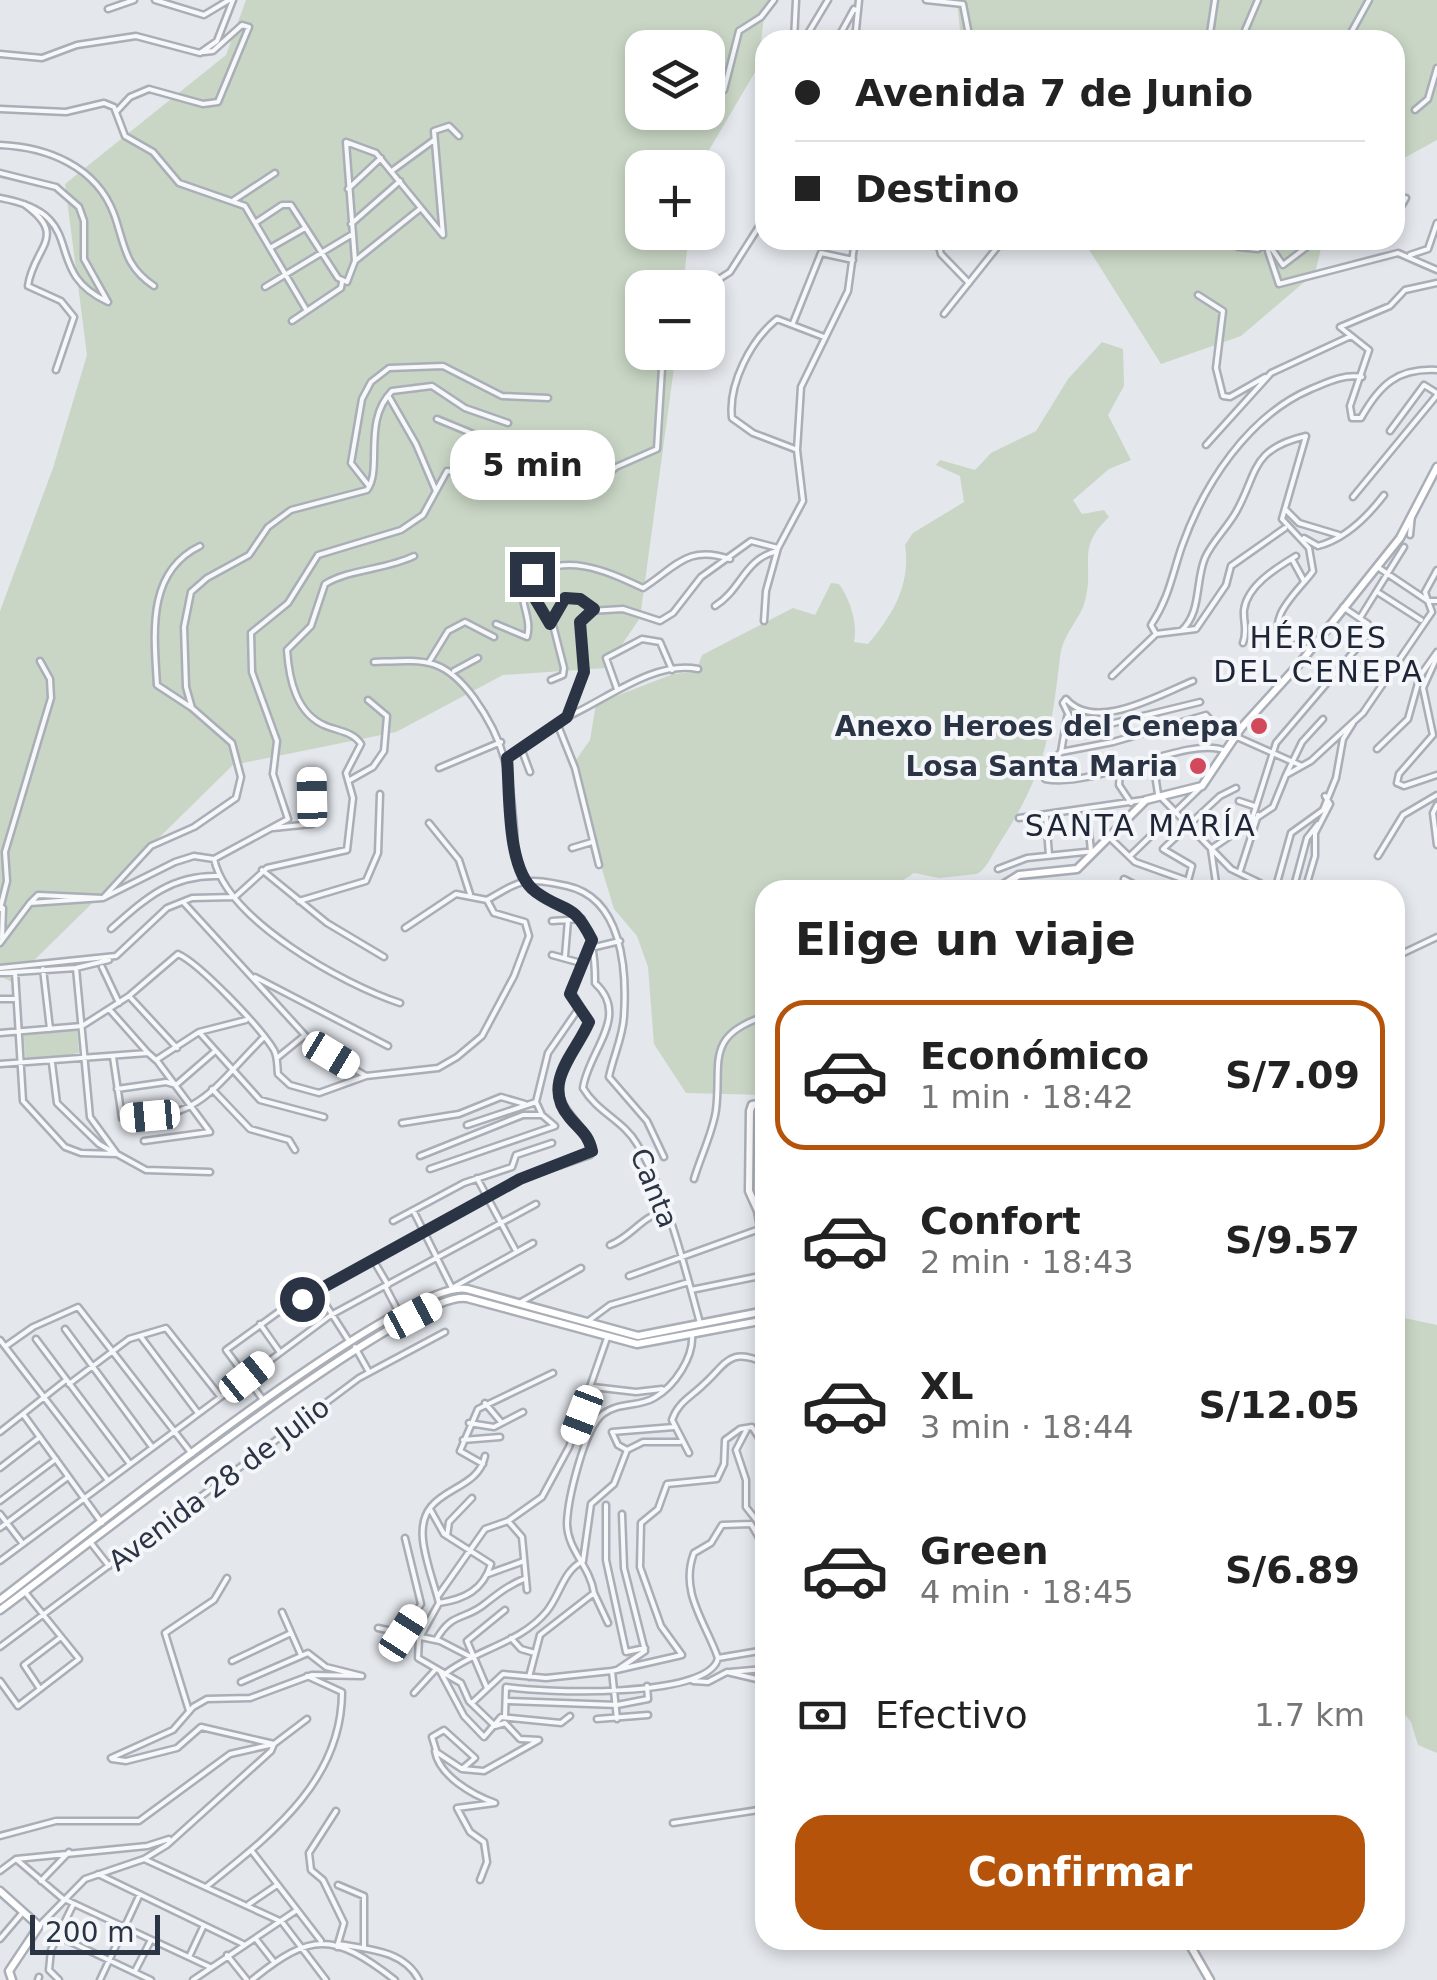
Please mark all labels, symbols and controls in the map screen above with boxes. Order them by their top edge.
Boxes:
map controls [625,30,725,370]
button: layers [625,30,725,130]
text: Avenida 7 de Junio [855,71,1253,115]
button: + [625,150,725,250]
text: Destino [855,167,1019,211]
button: − [625,270,725,370]
callout: 5 min [450,429,614,499]
text: 5 min [482,446,583,484]
route end [510,552,555,597]
district label: HÉROES DEL CENEPA [1213,620,1425,689]
place label: Anexo Heroes del Cenepa [835,710,1239,743]
marker: Anexo Heroes del Cenepa [1248,715,1270,737]
place label: Losa Santa Maria [906,750,1178,783]
marker: Losa Santa Maria [1187,755,1209,777]
car [296,767,328,827]
district label: SANTA MARÍA [1025,808,1257,843]
text: Elige un viaje [795,913,1136,966]
car [298,1027,364,1083]
icon: car [800,1030,890,1120]
text: Económico [920,1034,1149,1078]
text: S/7.09 [1225,1053,1360,1097]
text: 1 min · 18:42 [920,1078,1134,1116]
car [119,1098,181,1134]
street label: Canta [623,1144,685,1232]
icon: car [800,1195,890,1285]
text: Confort [920,1199,1081,1243]
text: S/9.57 [1225,1218,1360,1262]
text: 2 min · 18:43 [920,1243,1134,1281]
route start [280,1277,325,1322]
car [379,1289,447,1343]
car [214,1346,280,1408]
icon: car [800,1360,890,1450]
text: XL [920,1364,974,1408]
car [557,1382,607,1448]
text: S/12.05 [1199,1383,1360,1427]
street label: Avenida 28 de Julio [102,1390,336,1578]
text: 3 min · 18:44 [920,1408,1134,1446]
icon: car [800,1525,890,1615]
text: Green [920,1529,1049,1573]
text: S/6.89 [1225,1548,1360,1592]
text: 4 min · 18:45 [920,1573,1134,1611]
car [374,1600,432,1666]
icon: cash [795,1688,850,1743]
text: Efectivo [875,1693,1028,1737]
text: 1.7 km [1254,1696,1365,1734]
button: Confirmar [795,1815,1365,1930]
scale bar [30,1910,160,1954]
text: 200 m [45,1916,135,1949]

